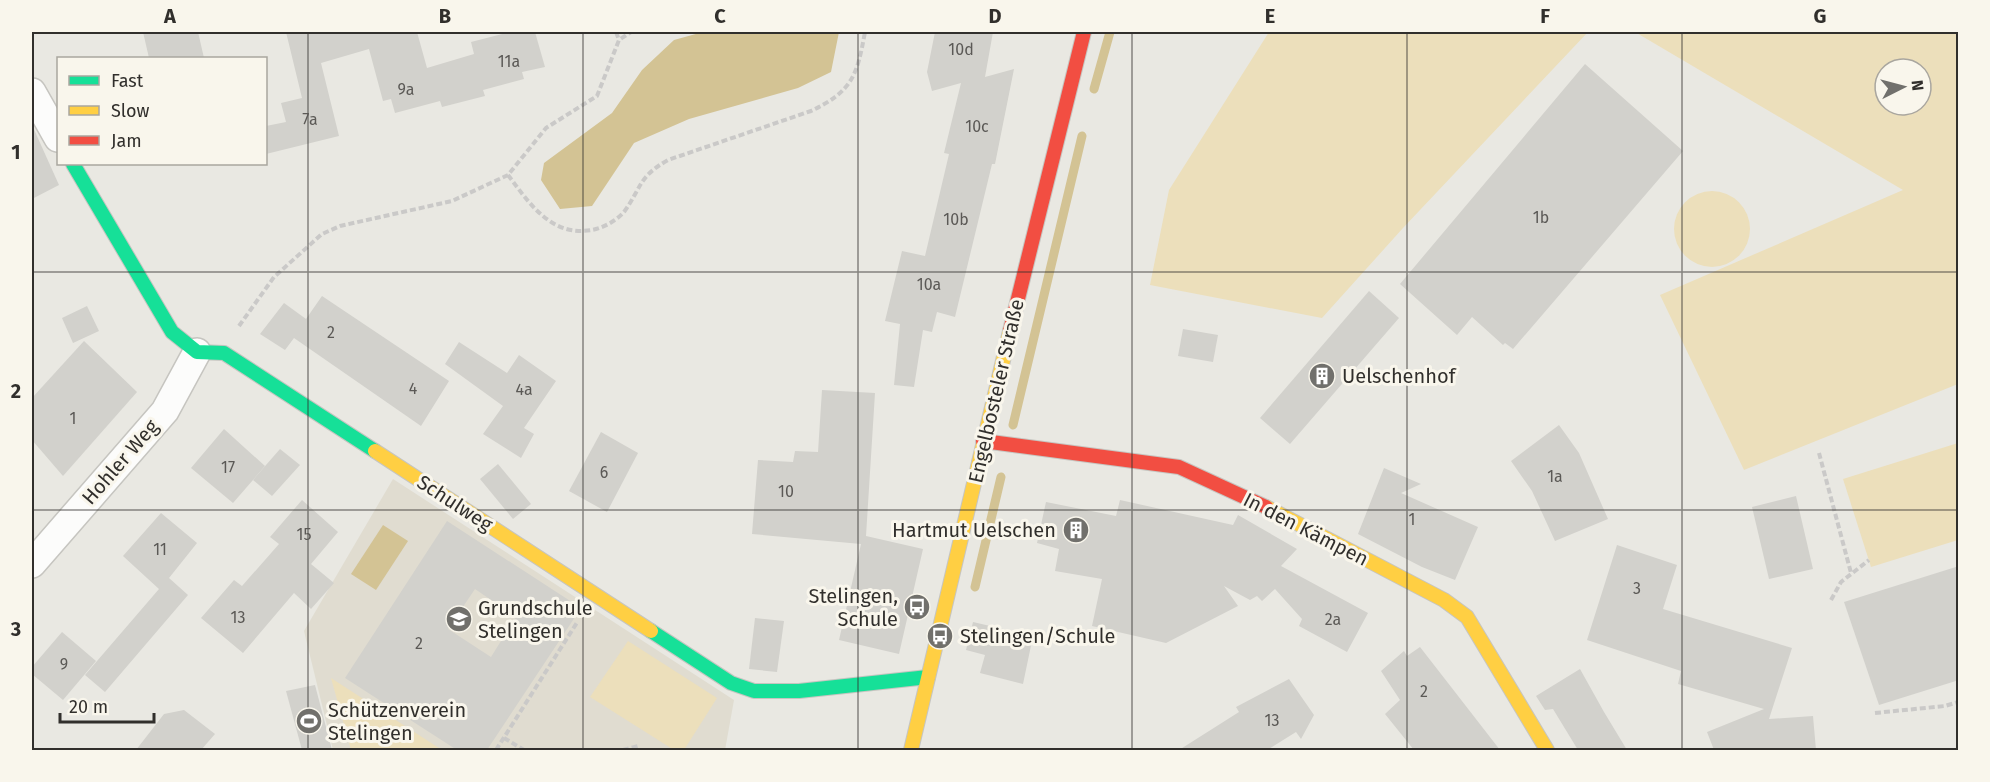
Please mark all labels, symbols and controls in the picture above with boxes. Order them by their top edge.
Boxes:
text: A [163,4,177,28]
text: B [439,4,451,28]
text: C [714,4,726,28]
text: D [988,4,1002,28]
text: E [1265,4,1275,28]
text: F [1540,4,1550,28]
text: G [1814,4,1826,28]
house number: 10d [948,40,974,59]
house number: 11a [498,52,520,71]
legend [57,57,267,165]
north arrow [1873,57,1933,117]
text: Fast [111,70,144,92]
text: N [1907,79,1927,92]
house number: 9a [398,80,414,99]
text: Slow [111,100,150,122]
house number: 7a [302,110,318,129]
house number: 10c [965,117,989,136]
text: Jam [111,130,142,152]
text: 1 [11,140,21,164]
house number: 1b [1533,208,1549,227]
house number: 10b [943,210,969,229]
house number: 10a [917,275,941,294]
street label: Engelbosteler Straße [963,297,1029,485]
house number: 2 [327,323,335,342]
building icon: Uelschenhof [1307,361,1337,391]
place label: Uelschenhof [1342,364,1457,388]
text: 2 [11,379,21,403]
house number: 4 [409,379,418,398]
house number: 4a [515,380,533,399]
house number: 1 [70,409,76,428]
street label: Hohler Weg [77,414,164,509]
house number: 17 [221,458,235,477]
house number: 6 [600,463,608,482]
house number: 1a [1547,467,1563,486]
street label: Schulweg [413,470,498,537]
house number: 10 [778,482,794,501]
street label: In den Kämpen [1240,487,1372,571]
house number: 1 [1409,510,1415,529]
building icon: Hartmut Uelschen [1061,515,1091,545]
place label: Hartmut Uelschen [892,518,1056,542]
house number: 15 [297,525,311,544]
house number: 11 [153,540,167,559]
house number: 3 [1633,579,1641,598]
place label: Stelingen, Schule [809,584,898,631]
bus stop icon: Stelingen, Schule [902,592,932,622]
place label: Grundschule Stelingen [478,596,593,643]
school or university icon: Grundschule Stelingen [444,604,474,634]
house number: 13 [231,608,245,627]
house number: 2a [1325,610,1341,629]
text: 3 [10,617,21,641]
bus stop icon: Stelingen/Schule [925,621,955,651]
place label: Stelingen/Schule [960,624,1116,648]
house number: 2 [415,634,423,653]
house number: 9 [60,655,68,674]
house number: 2 [1420,682,1428,701]
scale bar [60,686,154,724]
text: 20 m [69,696,108,718]
place label: Schützenverein Stelingen [328,698,466,745]
sports icon: Schützenverein Stelingen [294,706,324,736]
house number: 13 [1265,711,1279,730]

